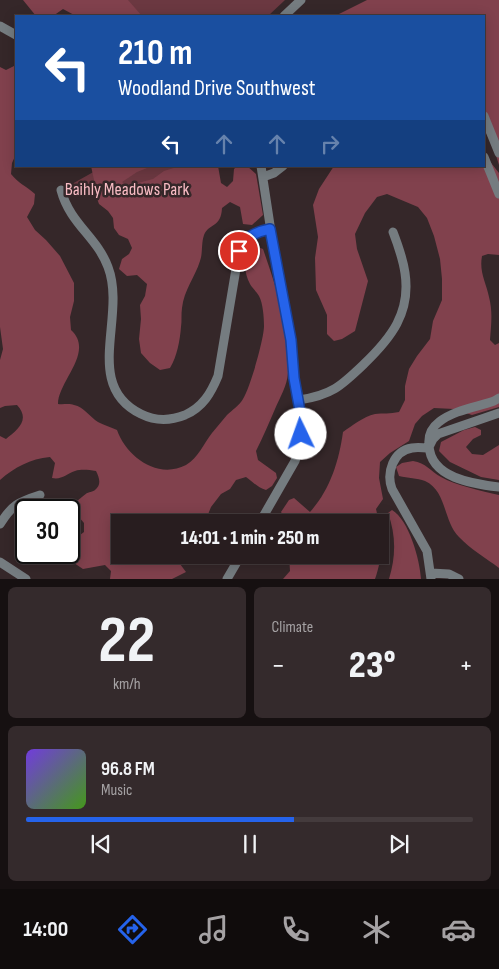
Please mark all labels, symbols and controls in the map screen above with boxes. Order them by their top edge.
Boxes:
text: 210 m [118,32,192,75]
icon: left [35,35,100,100]
text: Woodland Drive Southwest [118,75,316,102]
icon: left [157,130,185,158]
icon: ahead [210,130,238,158]
icon: ahead [263,130,291,158]
icon: right [316,130,344,158]
park label: Baihly Meadows Park [65,179,189,200]
pin [218,230,260,272]
icon: arrive [225,237,253,265]
position arrow [274,407,326,459]
speed limit sign: 30 [15,499,80,564]
text: 14:01 · 1 min · 250 m [181,527,319,550]
text: 22 [98,603,155,681]
text: Climate [272,618,313,637]
text: 23° [349,643,396,688]
text: − [272,649,285,682]
text: + [459,649,473,682]
text: km/h [113,675,141,694]
text: 96.8 FM [101,758,155,781]
text: Music [101,781,132,800]
icon: previous [87,830,115,858]
icon: pause [236,830,264,858]
icon: next [385,830,413,858]
icon: directions [115,912,150,947]
icon: music [196,912,231,947]
icon: phone [278,912,313,947]
icon: climate [359,912,394,947]
icon: car [441,912,476,947]
text: 14:00 [23,916,68,943]

